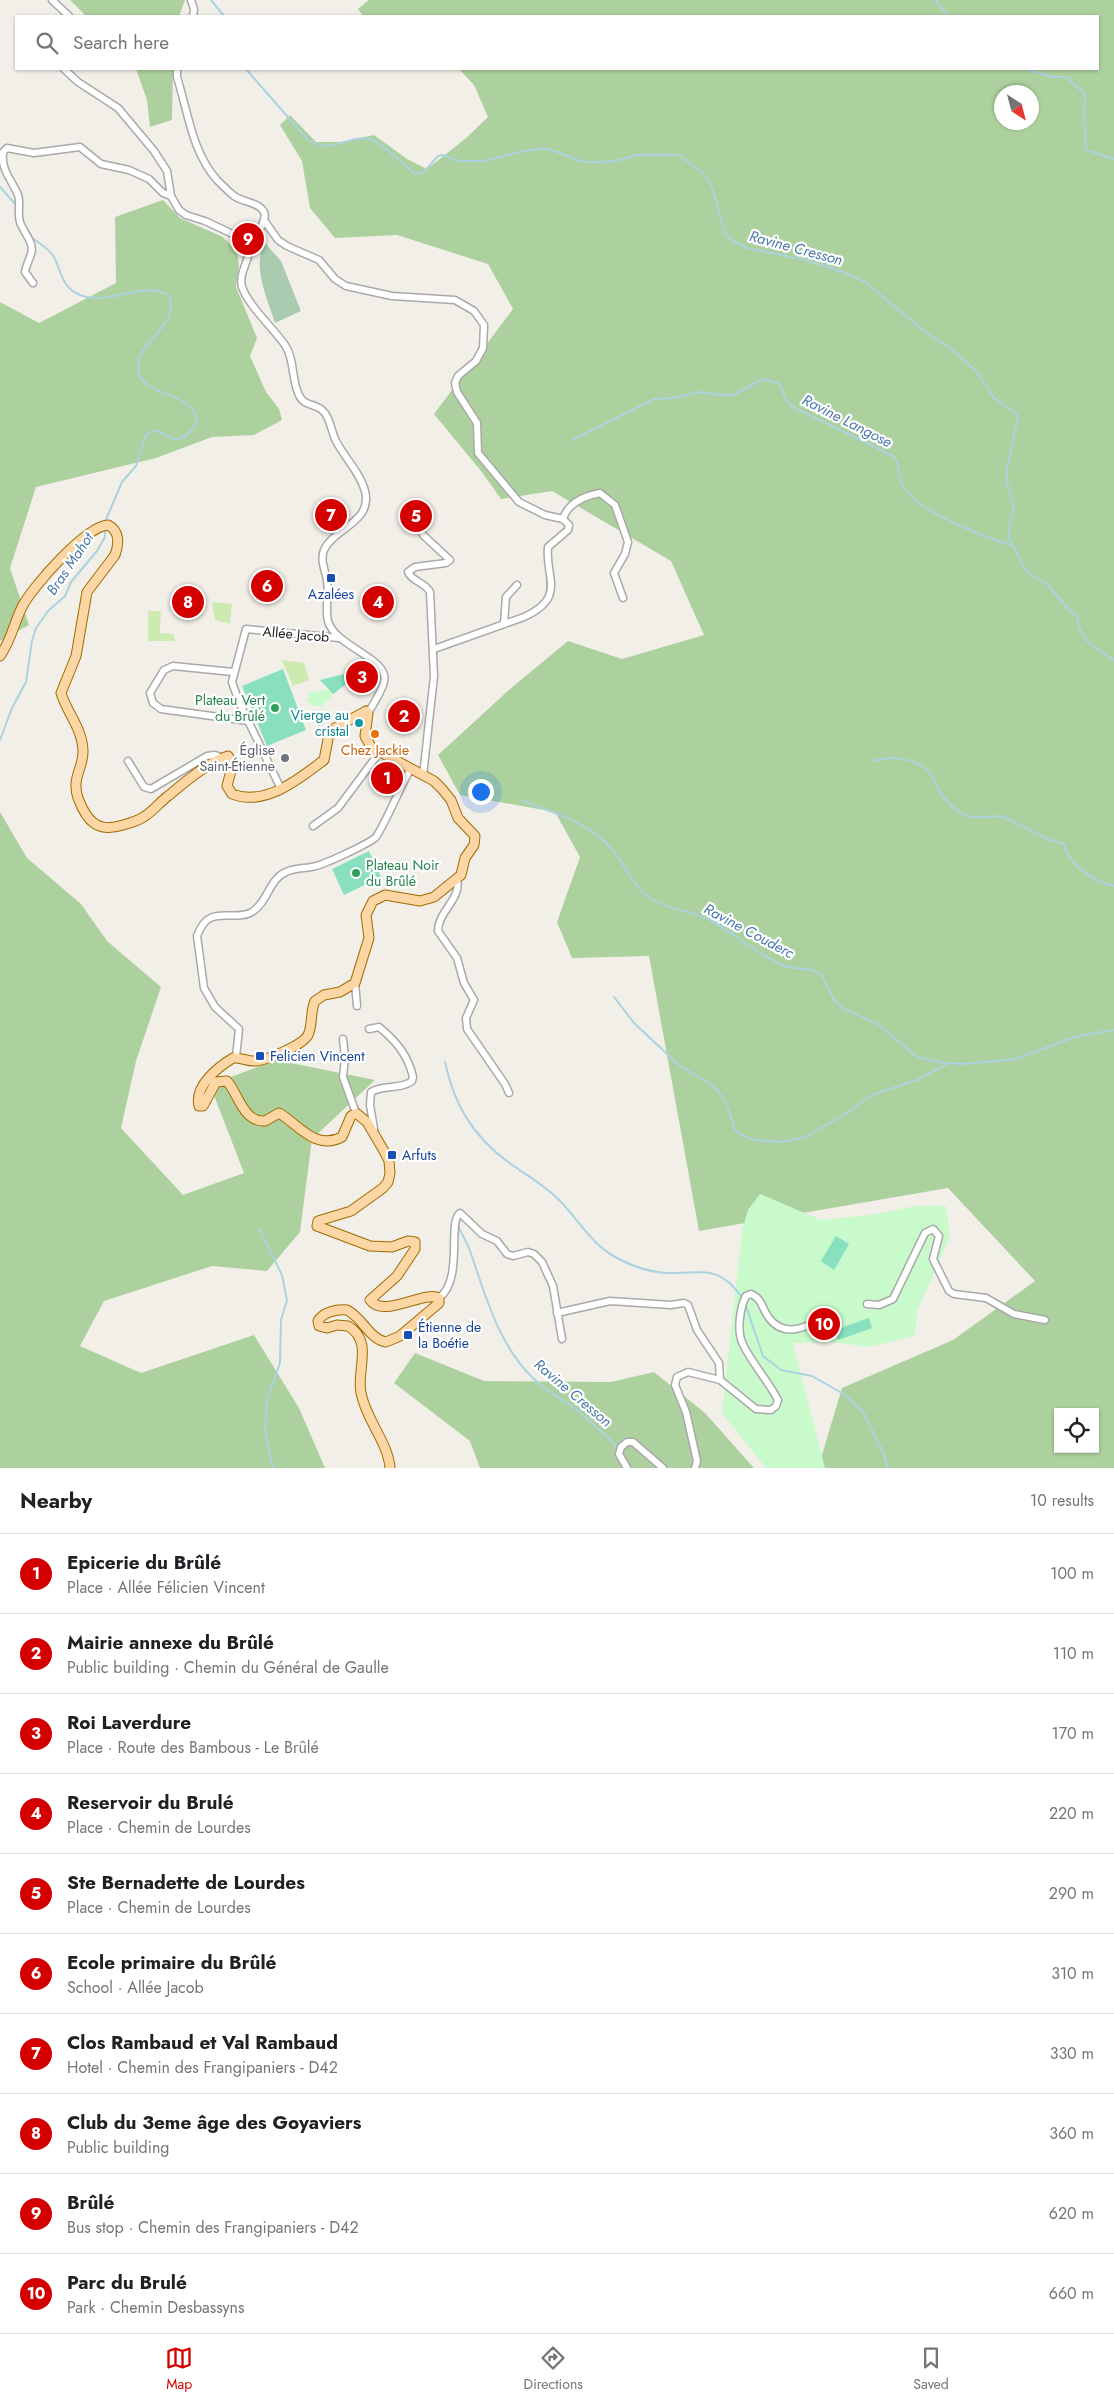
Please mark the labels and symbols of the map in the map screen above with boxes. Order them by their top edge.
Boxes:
north arrow [994,85,1039,130]
pin: 9 [232,220,264,258]
water label: Ravine Cresson [747,225,845,271]
water label: Ravine Langose [798,389,896,453]
pin: 7 [315,496,347,534]
pin: 5 [400,497,432,535]
water label: Bras Mahot [41,527,100,600]
pin: 6 [251,567,283,605]
marker: Azalées [325,572,337,584]
pin: 8 [172,583,204,621]
pin: 4 [362,583,394,621]
place label: Azalées [308,584,355,604]
street label: Allée Jacob [262,621,330,647]
pin: 3 [346,658,378,696]
place label: Plateau Vert du Brûlé [195,690,266,726]
pin: 2 [388,697,420,735]
marker: Plateau Vert du Brûlé [269,702,281,714]
place label: Vierge au cristal [291,705,349,741]
marker: Vierge au cristal [353,717,365,729]
marker: Chez Jackie [369,728,381,740]
place label: Église Saint-Étienne [199,740,275,776]
place label: Chez Jackie [341,740,409,760]
marker: Église Saint-Étienne [279,752,291,764]
pin: 1 [371,759,403,797]
your location [468,779,494,805]
place label: Plateau Noir du Brûlé [366,855,440,891]
marker: Plateau Noir du Brûlé [350,867,362,879]
water label: Ravine Couderc [700,898,798,964]
place label: Felicien Vincent [270,1046,365,1066]
marker: Felicien Vincent [254,1050,266,1062]
place label: Arfuts [402,1145,437,1165]
marker: Arfuts [386,1149,398,1161]
pin: 10 [808,1305,840,1343]
place label: Étienne de la Boétie [418,1317,481,1353]
marker: Étienne de la Boétie [402,1329,414,1341]
water label: Ravine Cresson [529,1354,617,1432]

